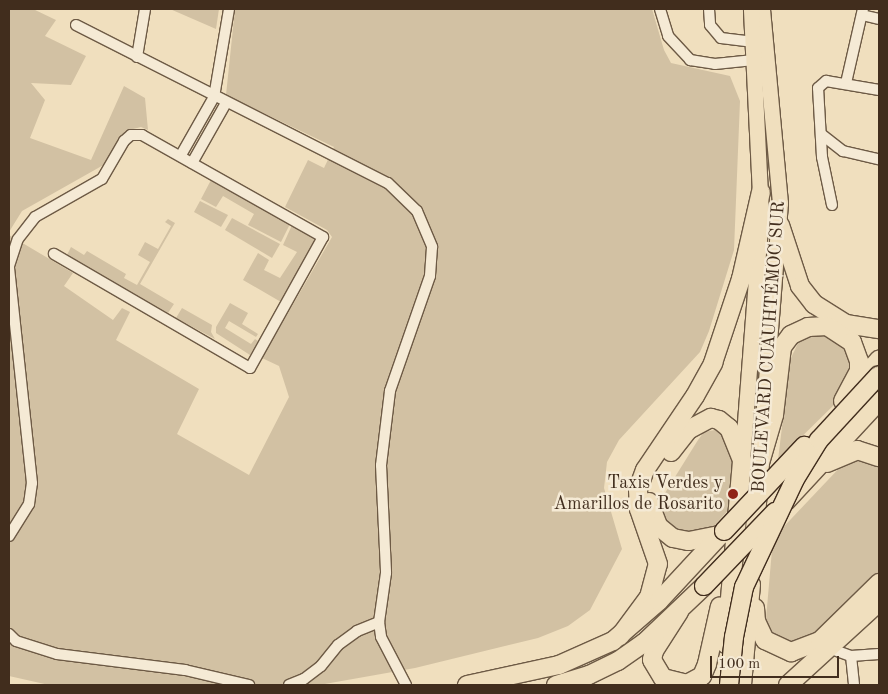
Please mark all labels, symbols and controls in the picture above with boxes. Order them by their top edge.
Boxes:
street label: BOULEVARD CUAUHTÉMOC SUR [748,200,790,494]
place label: Taxis Verdes y Amarillos de Rosarito [554,473,723,516]
marker: Taxis Verdes y Amarillos de Rosarito [727,488,739,500]
scale bar [713,646,842,678]
text: 100 m [718,657,760,672]

